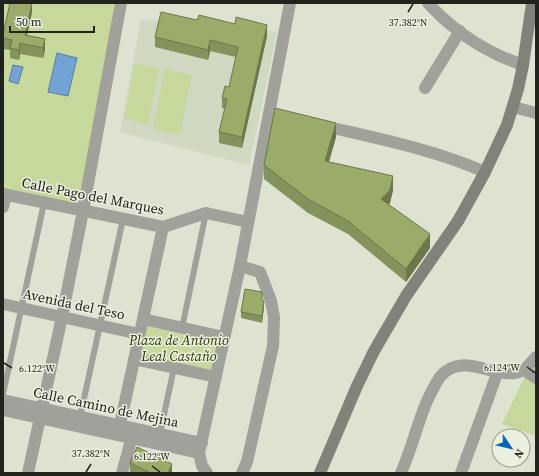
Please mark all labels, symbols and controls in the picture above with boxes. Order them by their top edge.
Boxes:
scale bar [10,8,94,34]
text: 50 m [16,14,42,30]
text: 37.382°N [389,16,427,29]
street label: Calle Pago del Marques [20,172,166,220]
street label: Avenida del Teso [21,283,127,325]
park label: Plaza de Antonio Leal Castaño [128,330,229,366]
text: 6.124°W [484,361,520,374]
text: 6.122°W [19,362,55,375]
street label: Calle Camino de Mejina [31,382,181,432]
north arrow [491,428,531,468]
text: N [510,446,527,461]
text: 37.382°N [72,447,110,460]
text: 6.122°W [134,450,170,463]

